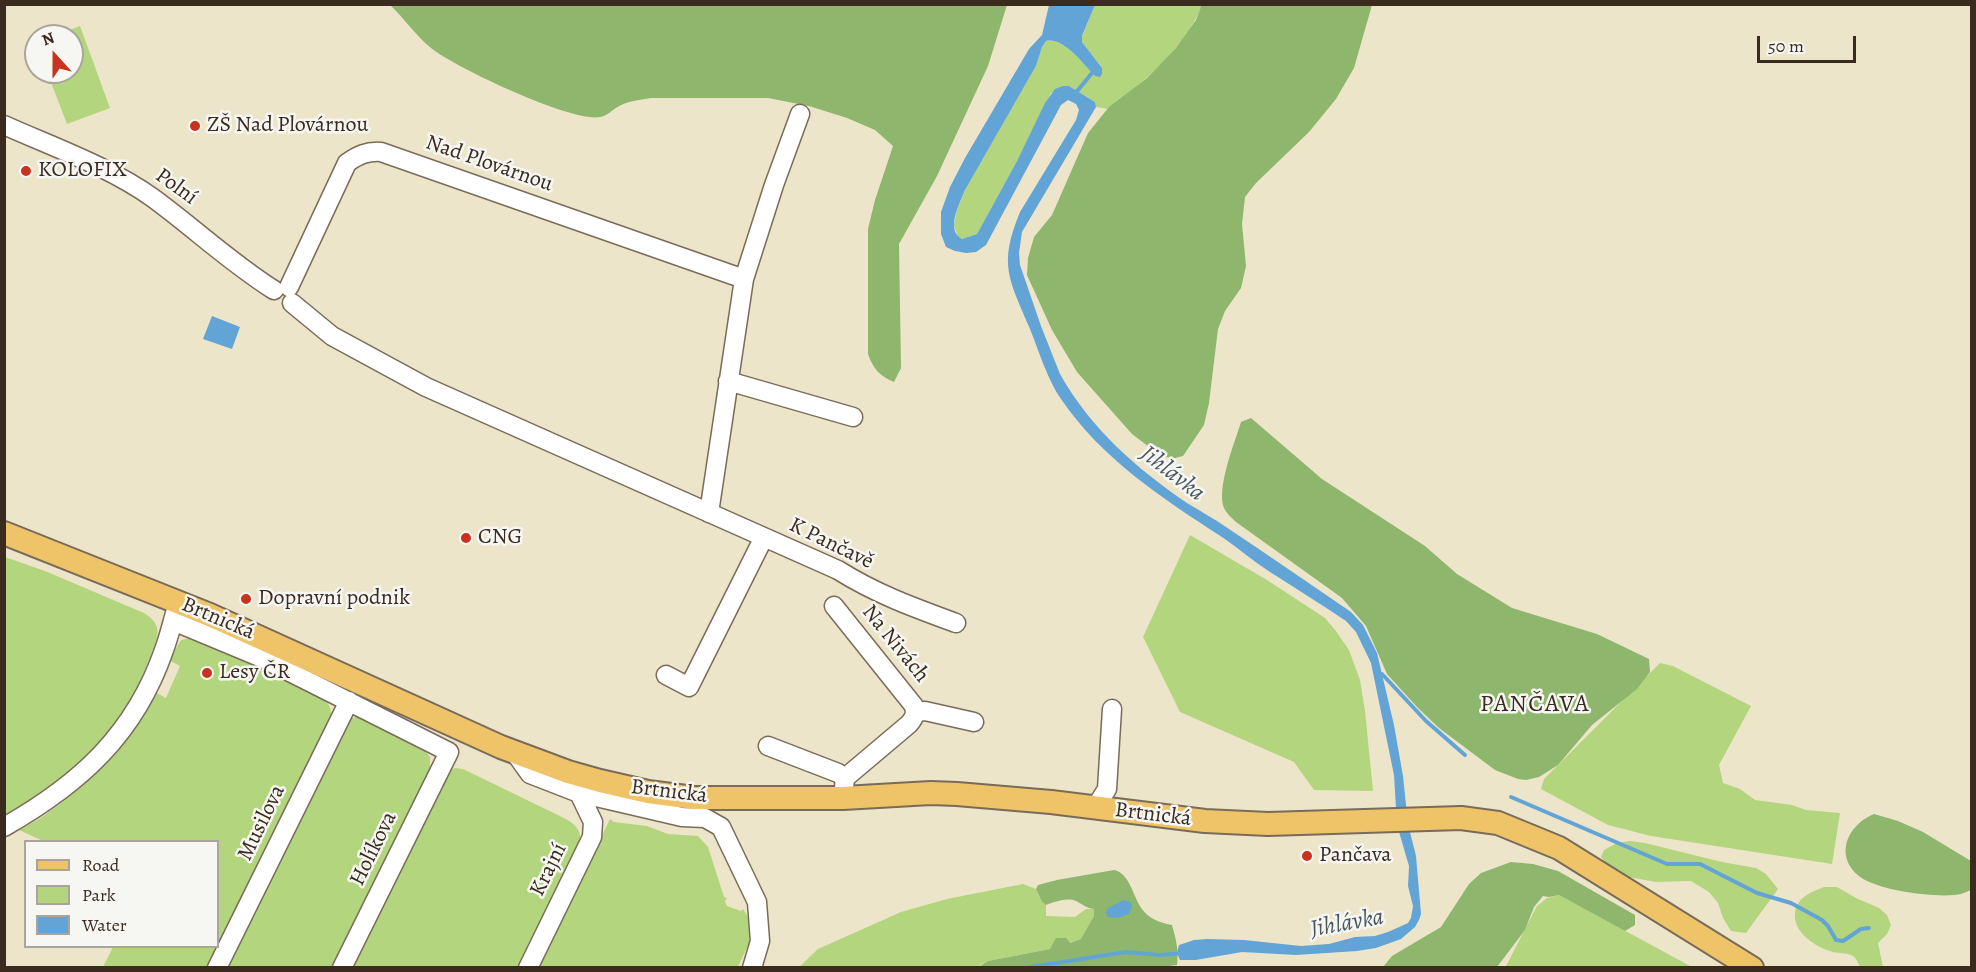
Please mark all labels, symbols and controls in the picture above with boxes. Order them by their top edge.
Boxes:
north arrow [24,24,84,84]
scale bar [1760,24,1859,62]
text: N [39,27,58,51]
text: 50 m [1768,34,1804,58]
place label: ZŠ Nad Plovárnou [207,113,368,139]
marker: ZŠ Nad Plovárnou [188,119,202,133]
street label: Nad Plovárnou [422,130,556,198]
place label: KOLOFIX [38,158,127,184]
street label: Polní [150,163,202,211]
marker: KOLOFIX [19,164,33,178]
water label: Jihlávka [1134,440,1210,508]
street label: K Pančavě [785,512,877,576]
place label: CNG [478,525,522,551]
marker: CNG [459,531,473,545]
place label: Dopravní podnik [258,586,410,612]
street label: Brtnická [177,592,259,646]
marker: Dopravní podnik [239,592,253,606]
street label: Na Nivách [856,600,934,688]
place label: Lesy ČR [219,660,290,686]
marker: Lesy ČR [200,666,214,680]
district label: PANČAVA [1480,691,1590,719]
street label: Brtnická [629,774,709,810]
street label: Musilova [232,781,292,865]
street label: Brtnická [1113,797,1193,833]
street label: Holíkova [345,808,403,890]
street label: Krajní [525,839,573,901]
legend [24,840,219,948]
place label: Pančava [1319,843,1392,869]
marker: Pančava [1300,849,1314,863]
text: Road [82,853,119,877]
text: Park [82,883,116,907]
water label: Jihlávka [1308,903,1386,945]
text: Water [82,913,127,937]

